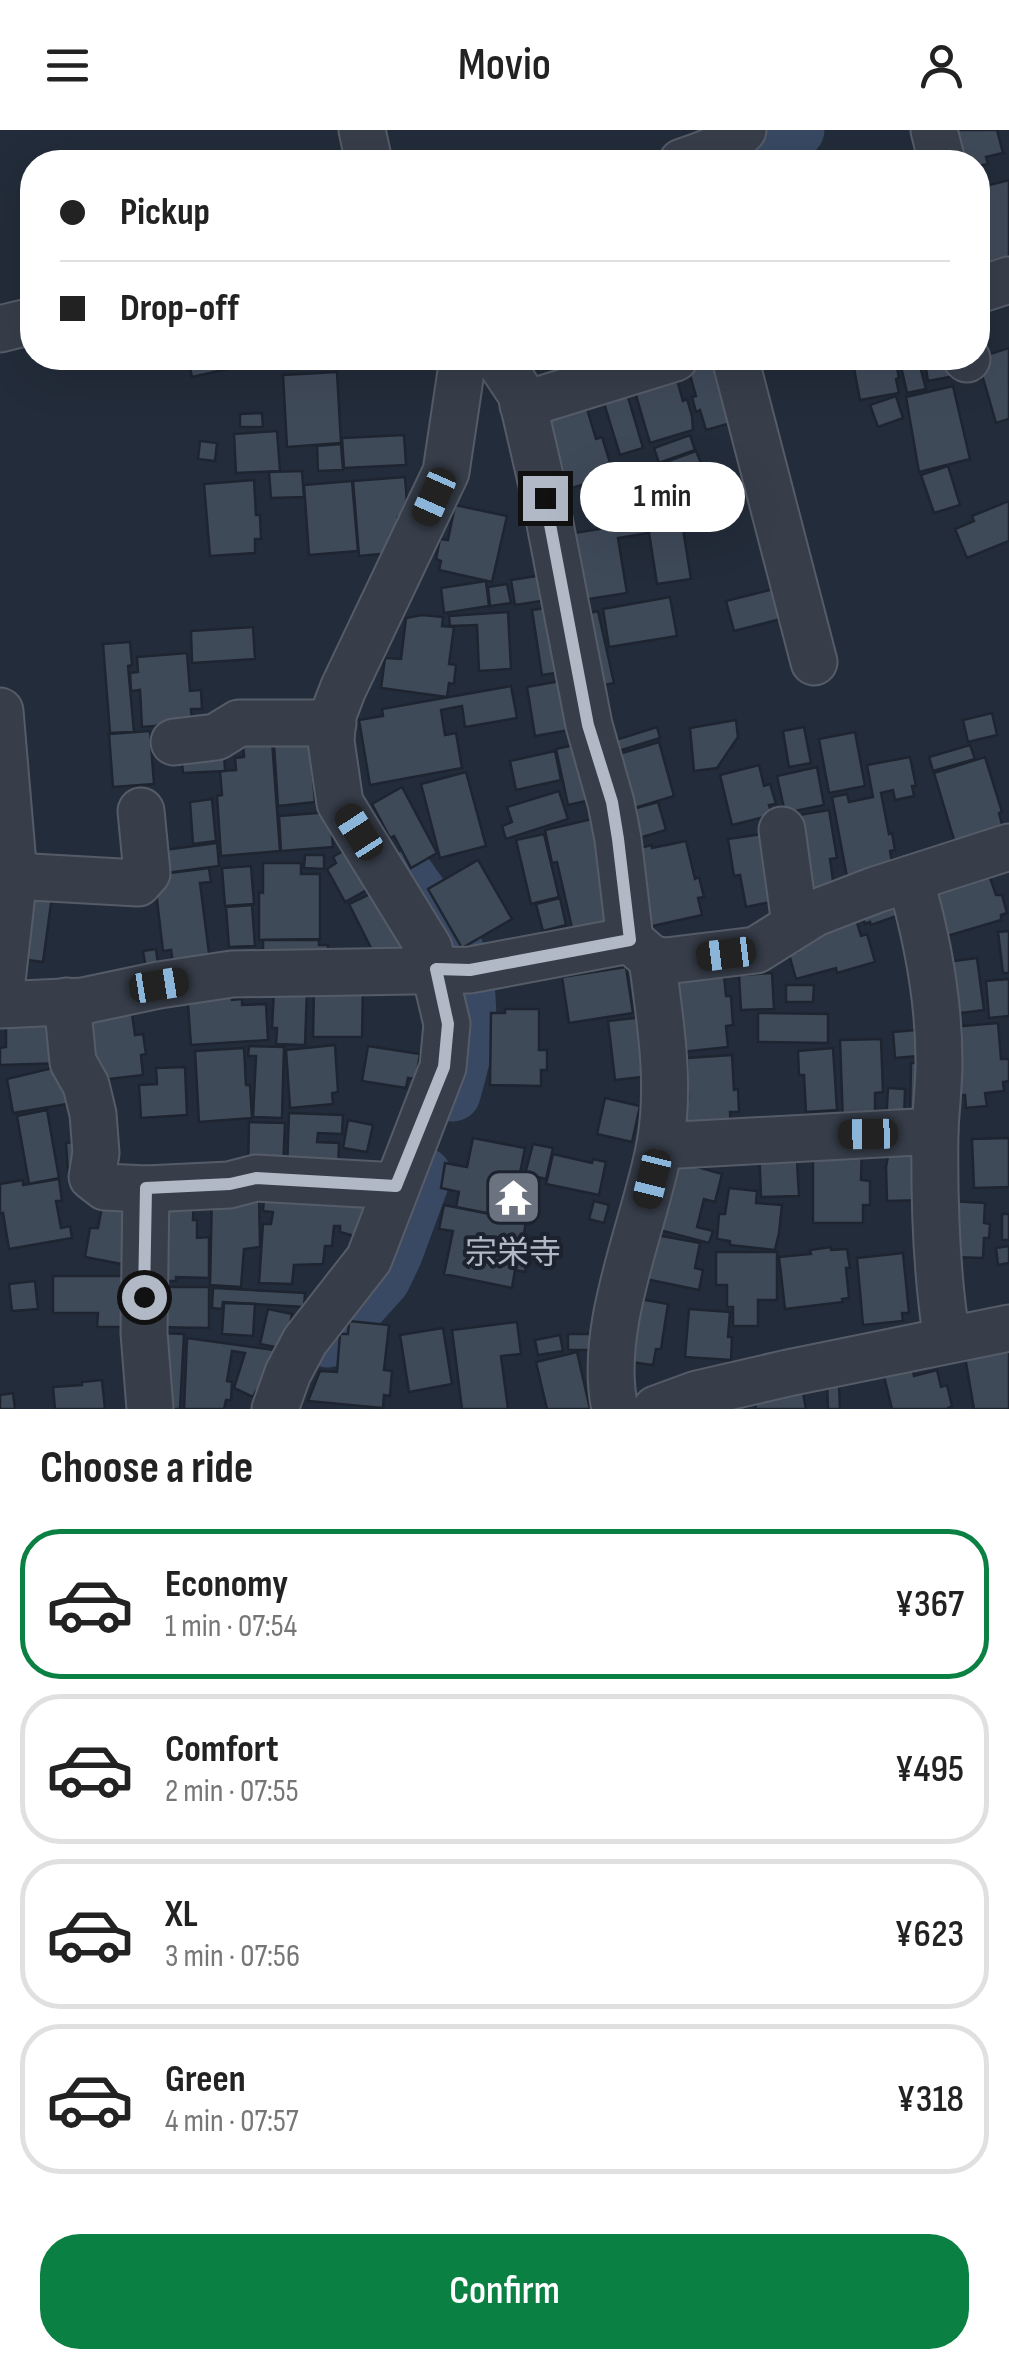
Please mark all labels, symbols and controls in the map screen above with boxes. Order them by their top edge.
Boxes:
icon: menu [40,38,95,93]
text: Movio [458,38,551,93]
icon: person [914,38,969,93]
text: Pickup [120,190,210,235]
text: Drop-off [120,286,239,331]
car [408,463,460,531]
callout: 1 min [580,463,745,533]
route end [523,476,568,521]
text: 1 min [633,477,692,516]
car [330,799,388,865]
car [694,935,758,973]
car [127,965,191,1005]
car [838,1118,898,1150]
car [630,1146,674,1212]
temple icon: 宗栄寺 [483,1168,543,1228]
place label: 宗栄寺 [465,1234,561,1273]
route start [122,1275,167,1320]
text: Choose a ride [40,1441,253,1496]
icon: car [45,1559,135,1649]
text: Economy [165,1562,288,1607]
text: ¥367 [895,1582,964,1627]
text: 1 min · 07:54 [165,1607,297,1646]
icon: car [45,1724,135,1814]
text: Comfort [165,1727,279,1772]
text: ¥495 [895,1747,964,1792]
text: 2 min · 07:55 [165,1772,299,1811]
icon: car [45,1889,135,1979]
text: XL [165,1892,198,1937]
text: ¥623 [894,1912,964,1957]
text: 3 min · 07:56 [165,1937,300,1976]
icon: car [45,2054,135,2144]
text: Green [165,2057,246,2102]
text: ¥318 [896,2077,964,2122]
text: 4 min · 07:57 [165,2102,299,2141]
button: Confirm [40,2234,969,2349]

